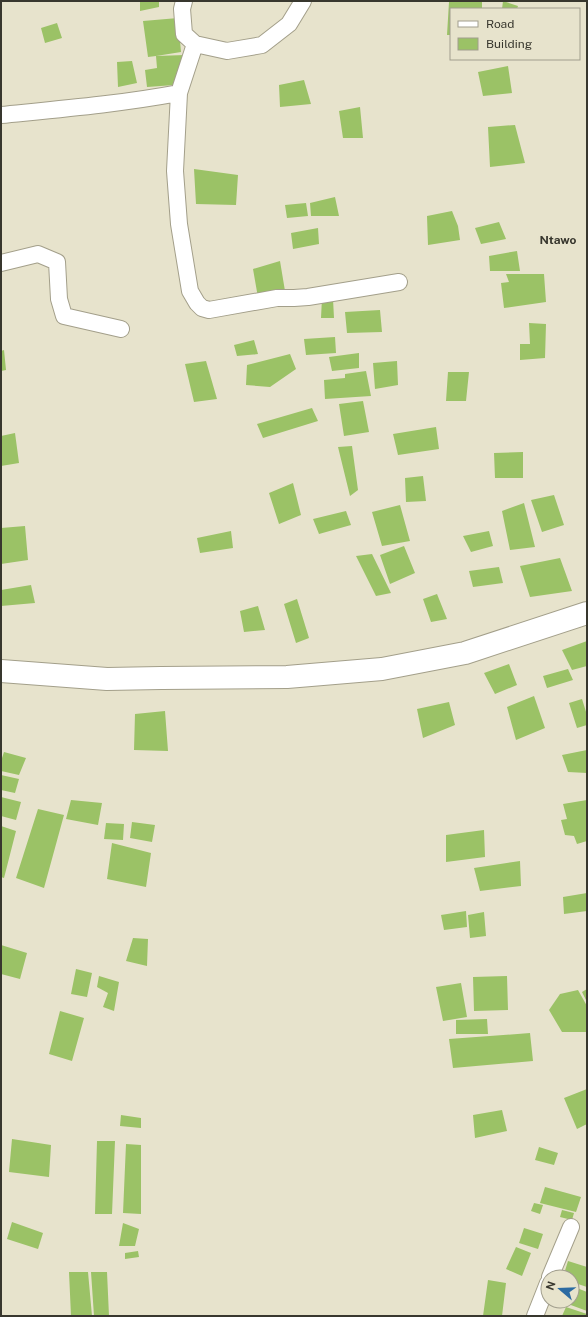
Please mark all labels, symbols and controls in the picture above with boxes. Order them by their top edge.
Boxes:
legend [450,8,580,60]
text: Road [486,17,514,31]
text: Building [486,37,532,51]
district label: Ntawo [539,233,577,247]
north arrow [540,1269,580,1309]
text: N [543,1280,558,1292]

